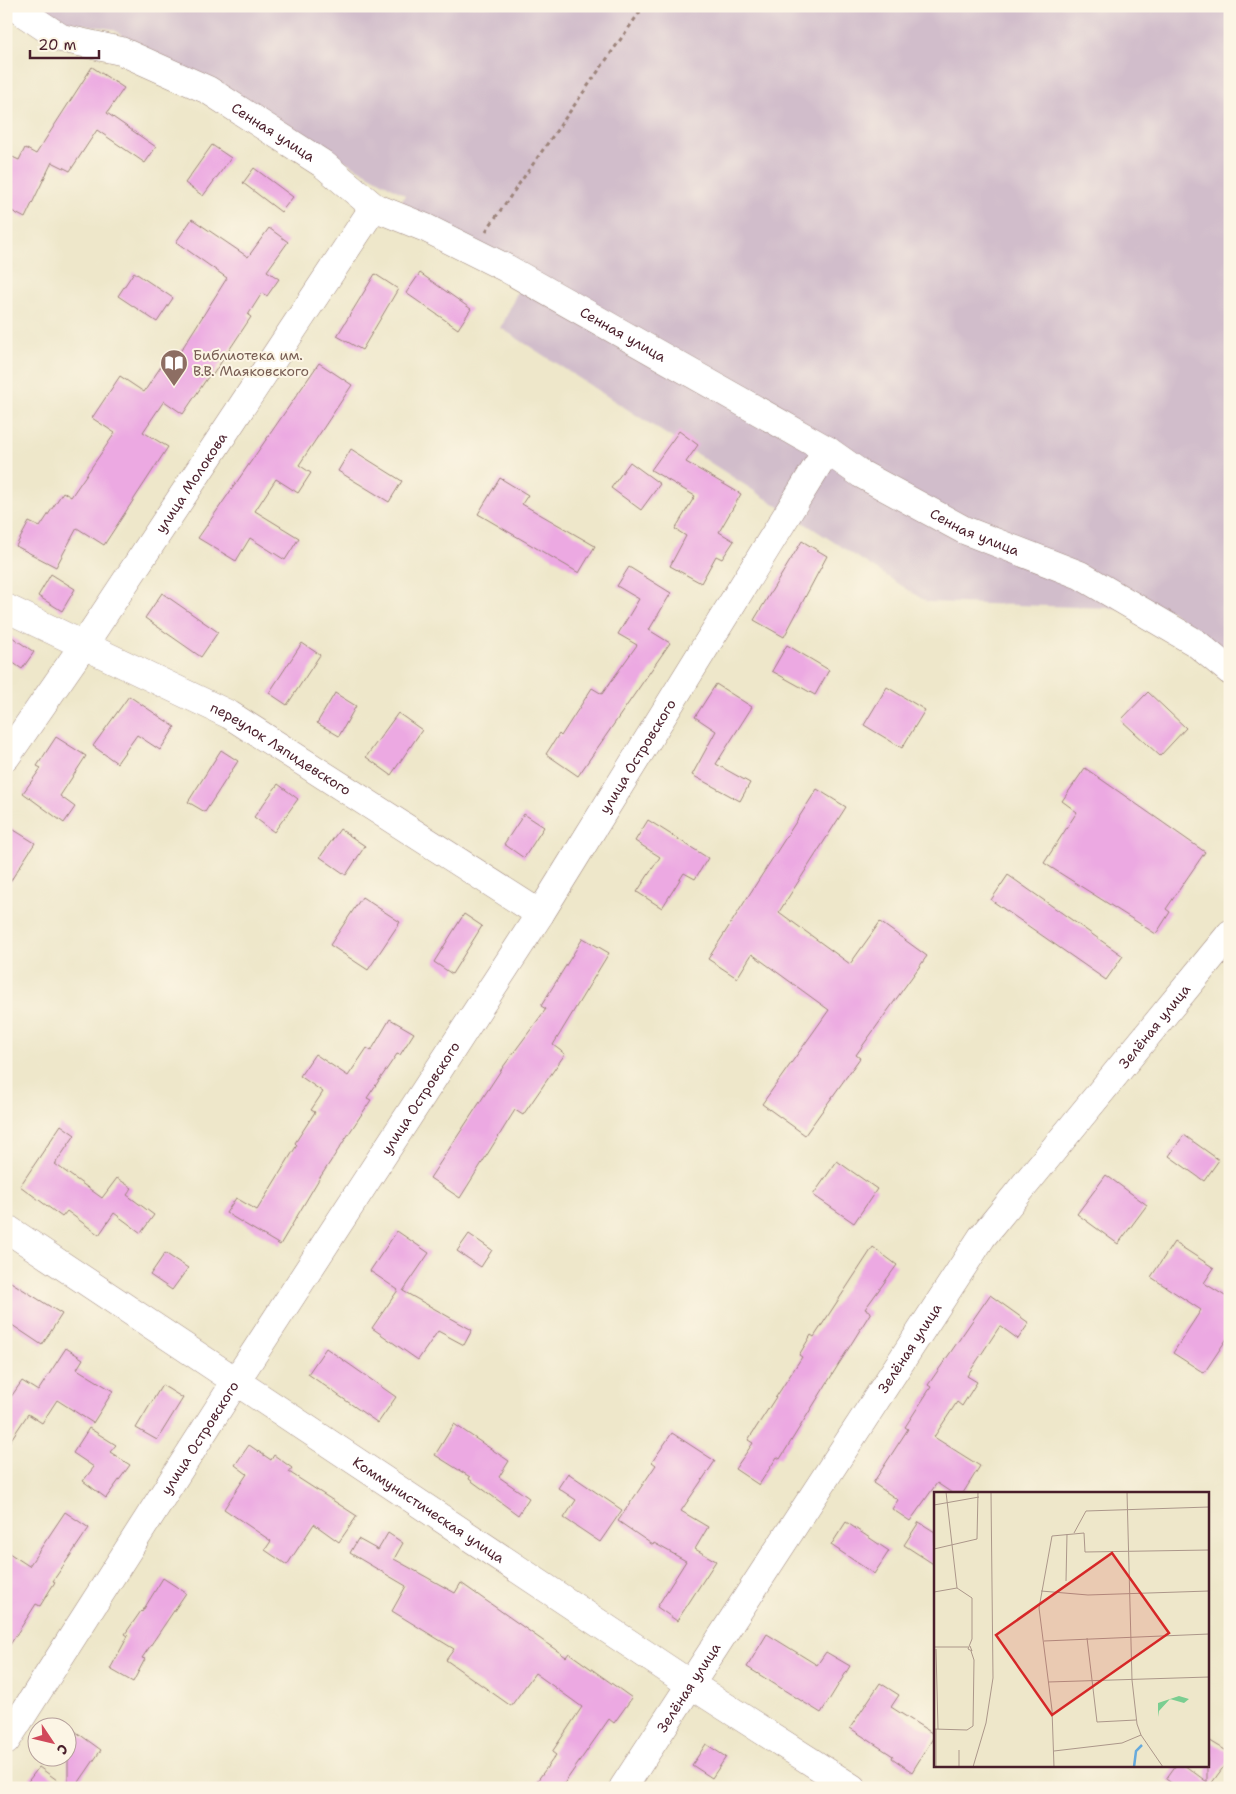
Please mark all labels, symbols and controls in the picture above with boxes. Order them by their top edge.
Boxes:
scale bar [30,28,99,60]
text: 20 m [38,35,77,55]
street label: Сенная улица [228,98,319,166]
street label: Сенная улица [577,303,670,366]
place label: Библиотека им. В.В. Маяковского [193,346,309,380]
library icon: Библиотека им. В.В. Маяковского [159,348,189,387]
street label: улица Молокова [151,429,231,536]
street label: Сенная улица [927,504,1022,560]
street label: улица Островского [595,696,680,817]
street label: переулок Ляпидевского [208,698,354,799]
street label: Зелёная улица [1115,980,1194,1072]
street label: улица Островского [377,1038,464,1158]
street label: Зелёная улица [874,1300,946,1396]
street label: улица Островского [157,1377,243,1498]
street label: Коммунистическая улица [349,1453,508,1567]
inset map [934,1492,1208,1766]
street label: Зелёная улица [653,1639,724,1736]
north arrow [28,1716,78,1766]
text: С [53,1741,72,1758]

